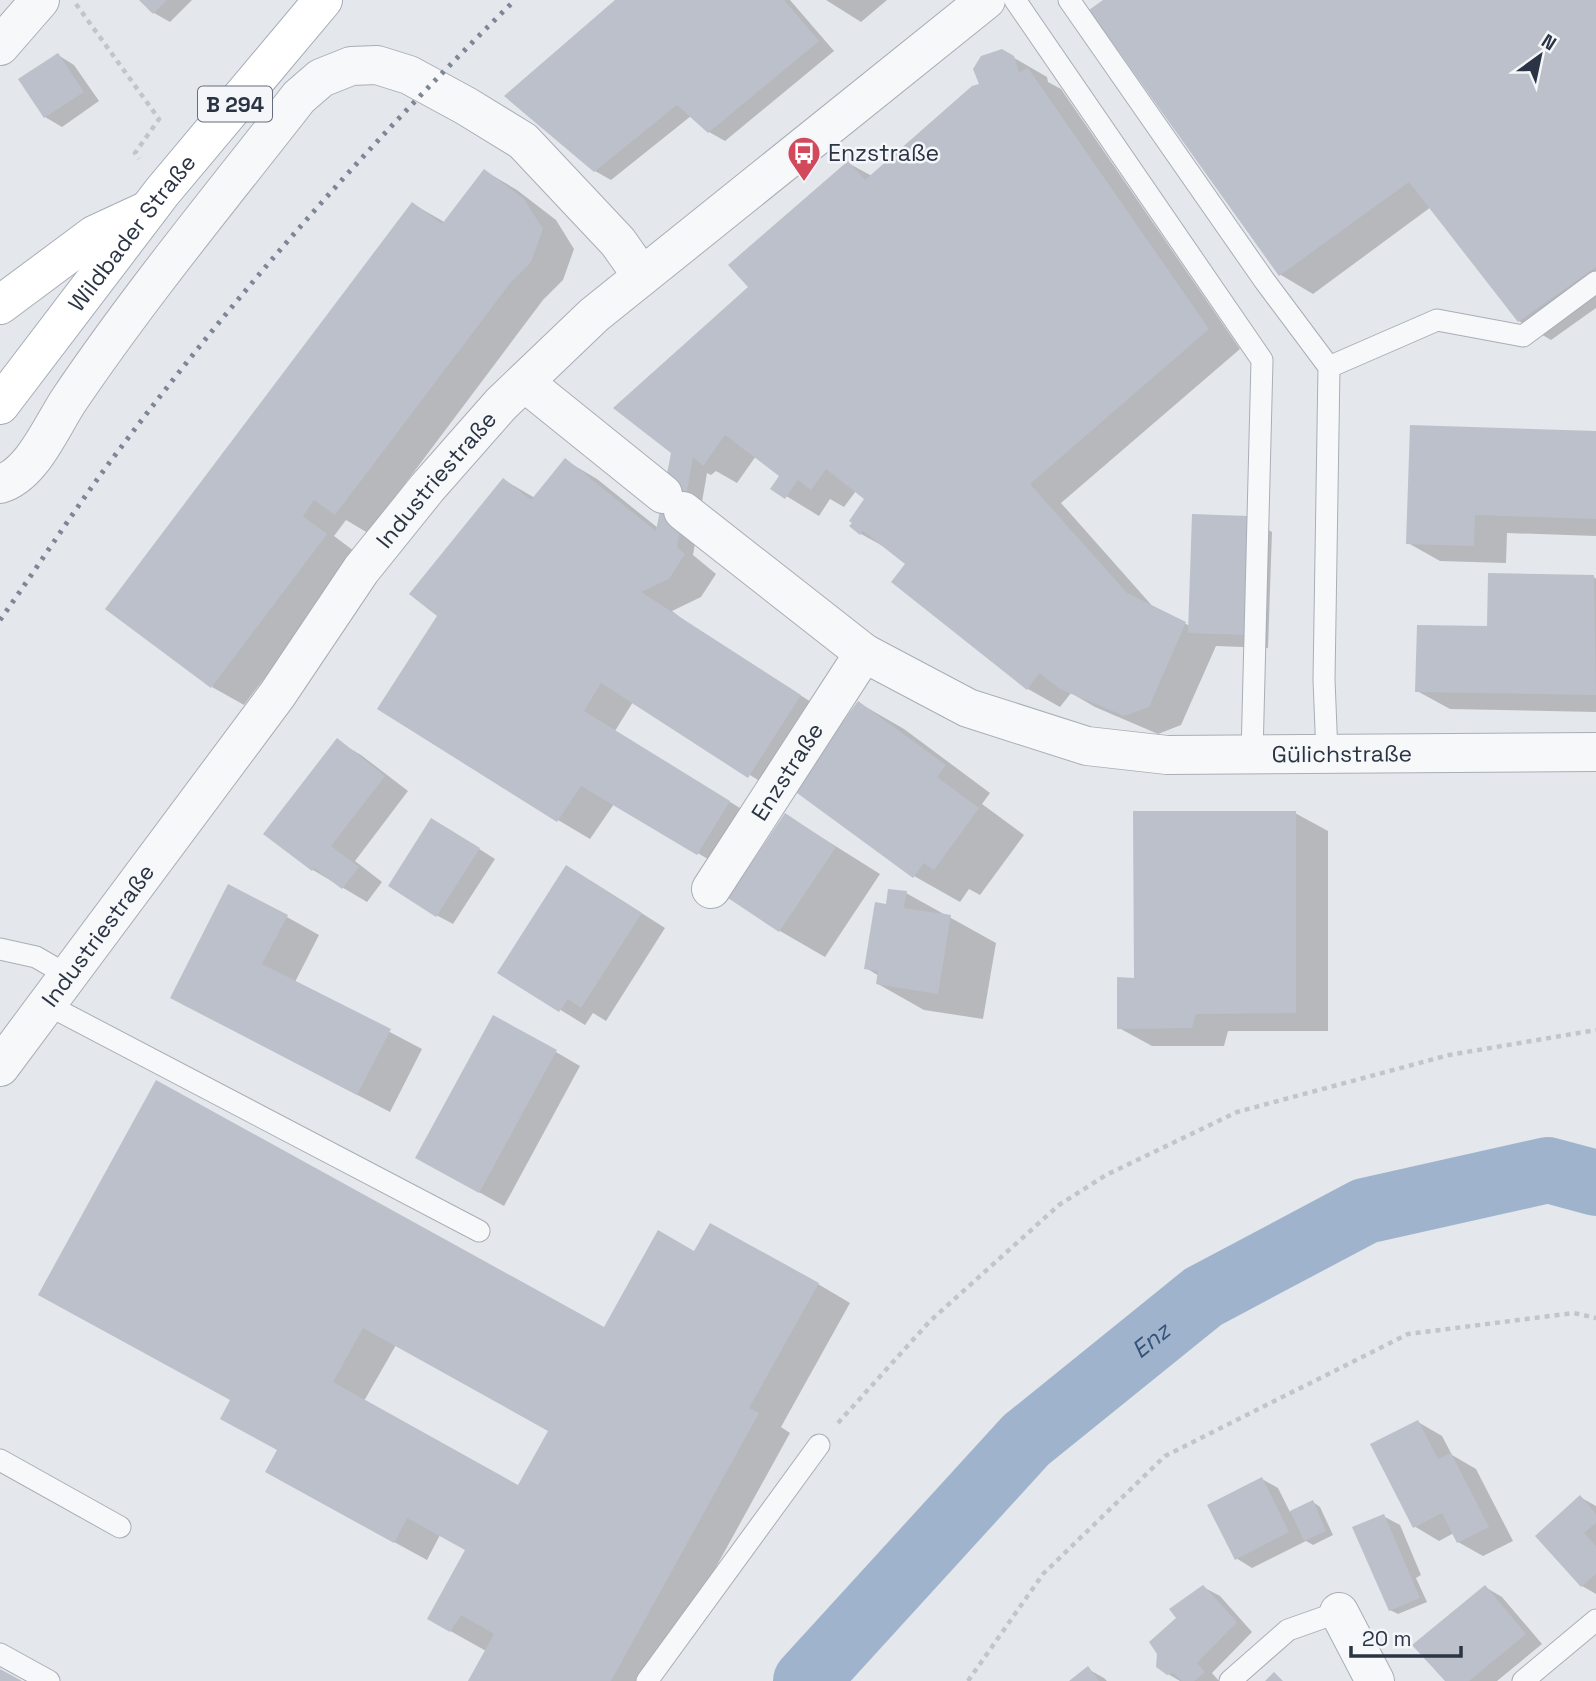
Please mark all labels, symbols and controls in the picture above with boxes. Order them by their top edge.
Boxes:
north arrow [1505,21,1575,91]
text: N [1537,28,1561,56]
road number: B 294 [198,86,272,122]
bus stop icon: Enzstraße [785,134,823,183]
place label: Enzstraße [828,138,939,168]
street label: Wildbader Straße [62,148,202,317]
street label: Industriestraße [369,405,503,554]
street label: Enzstraße [744,717,830,826]
street label: Gülichstraße [1272,738,1412,769]
street label: Industriestraße [35,858,161,1013]
water label: Enz [1125,1314,1177,1365]
scale bar [1351,1614,1461,1658]
text: 20 m [1362,1625,1412,1652]

